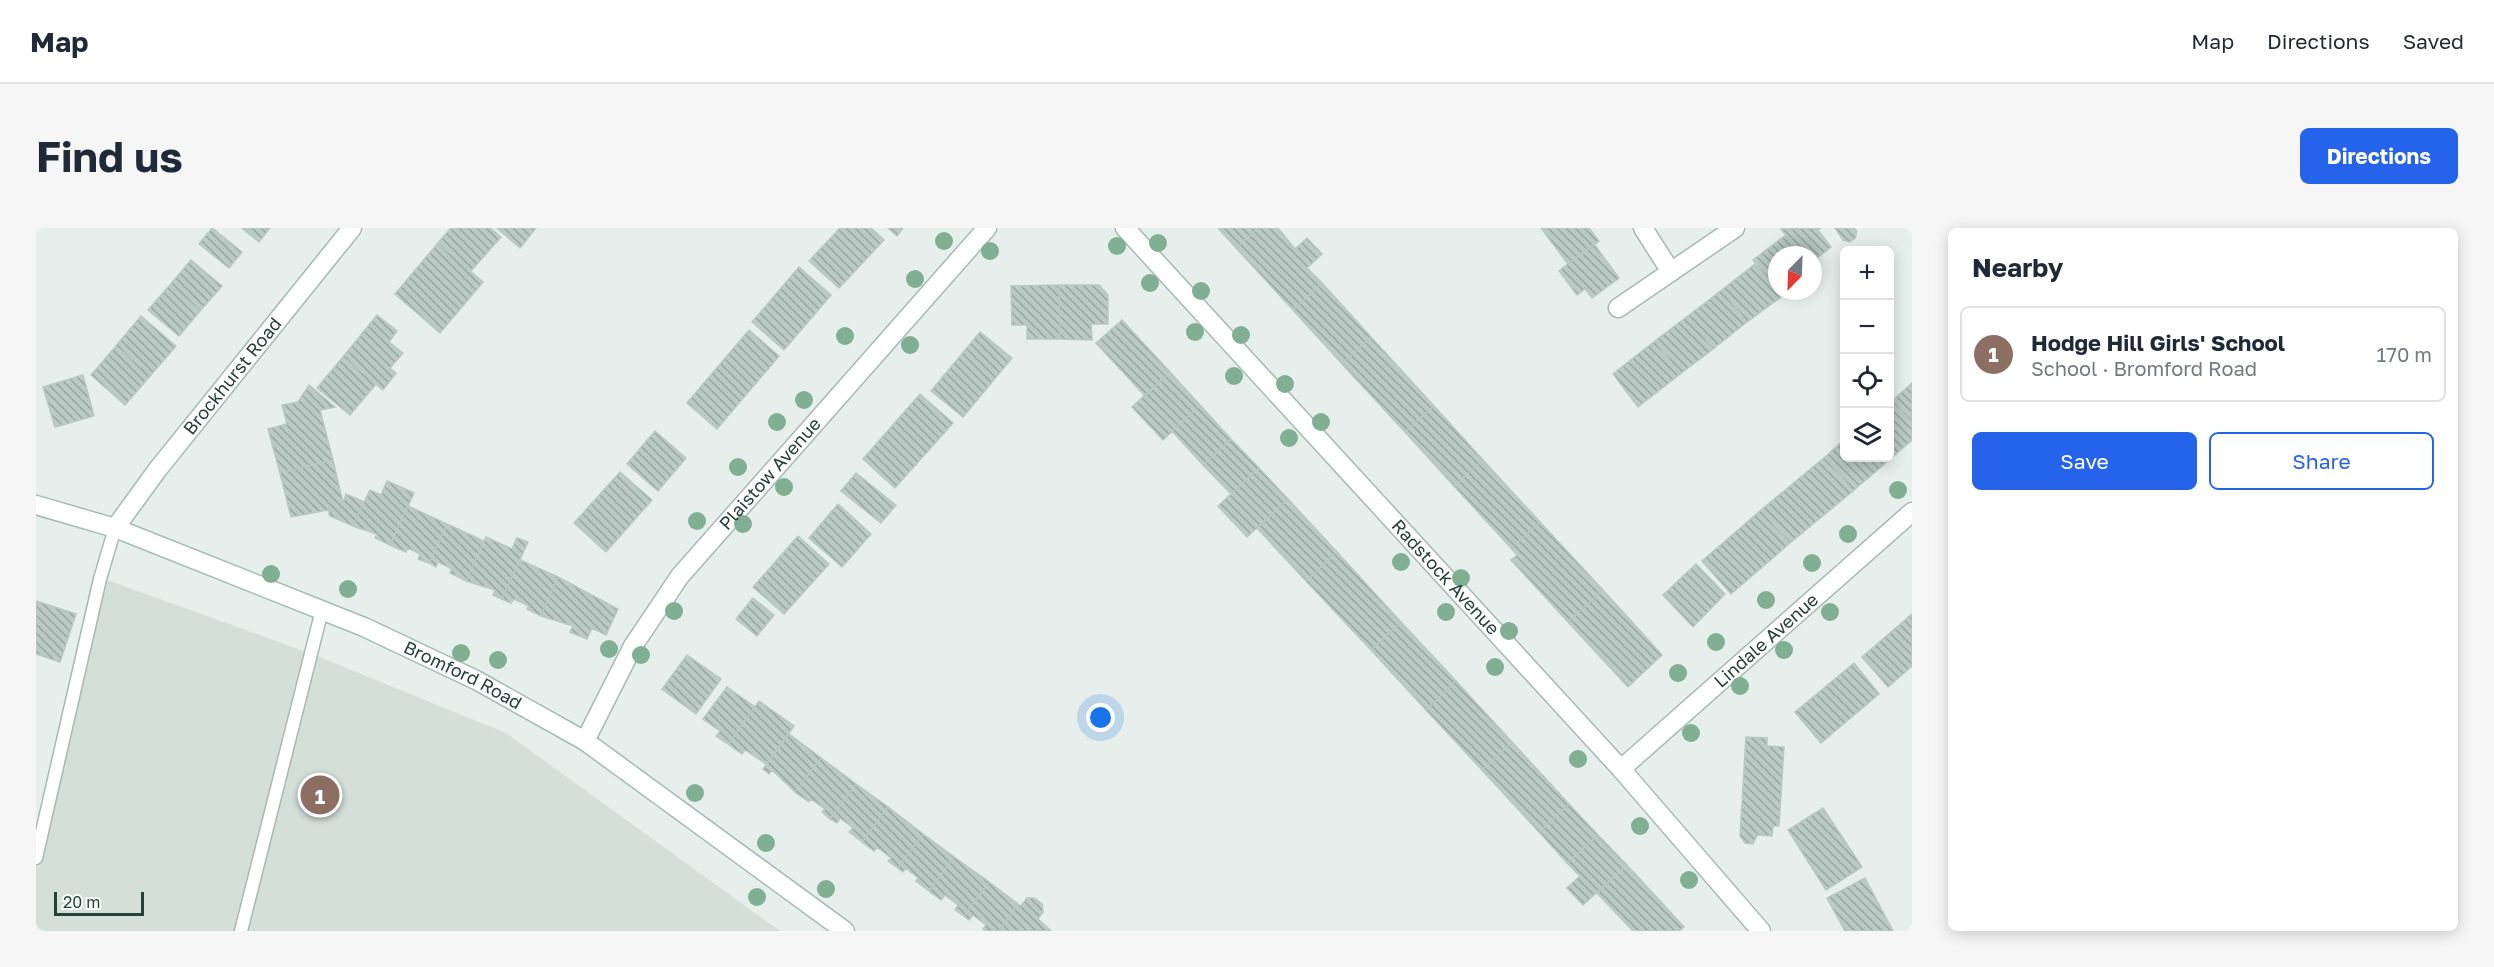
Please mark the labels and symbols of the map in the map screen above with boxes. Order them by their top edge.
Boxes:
north arrow [1768,246,1822,300]
street label: Brockhurst Road [178,313,286,439]
street label: Plaistow Avenue [714,412,825,534]
street label: Radstock Avenue [1388,514,1504,639]
street label: Lindale Avenue [1709,588,1822,692]
street label: Bromford Road [400,635,526,713]
your location [1086,703,1115,732]
pin: 1 [300,772,340,818]
scale bar [54,889,144,916]

